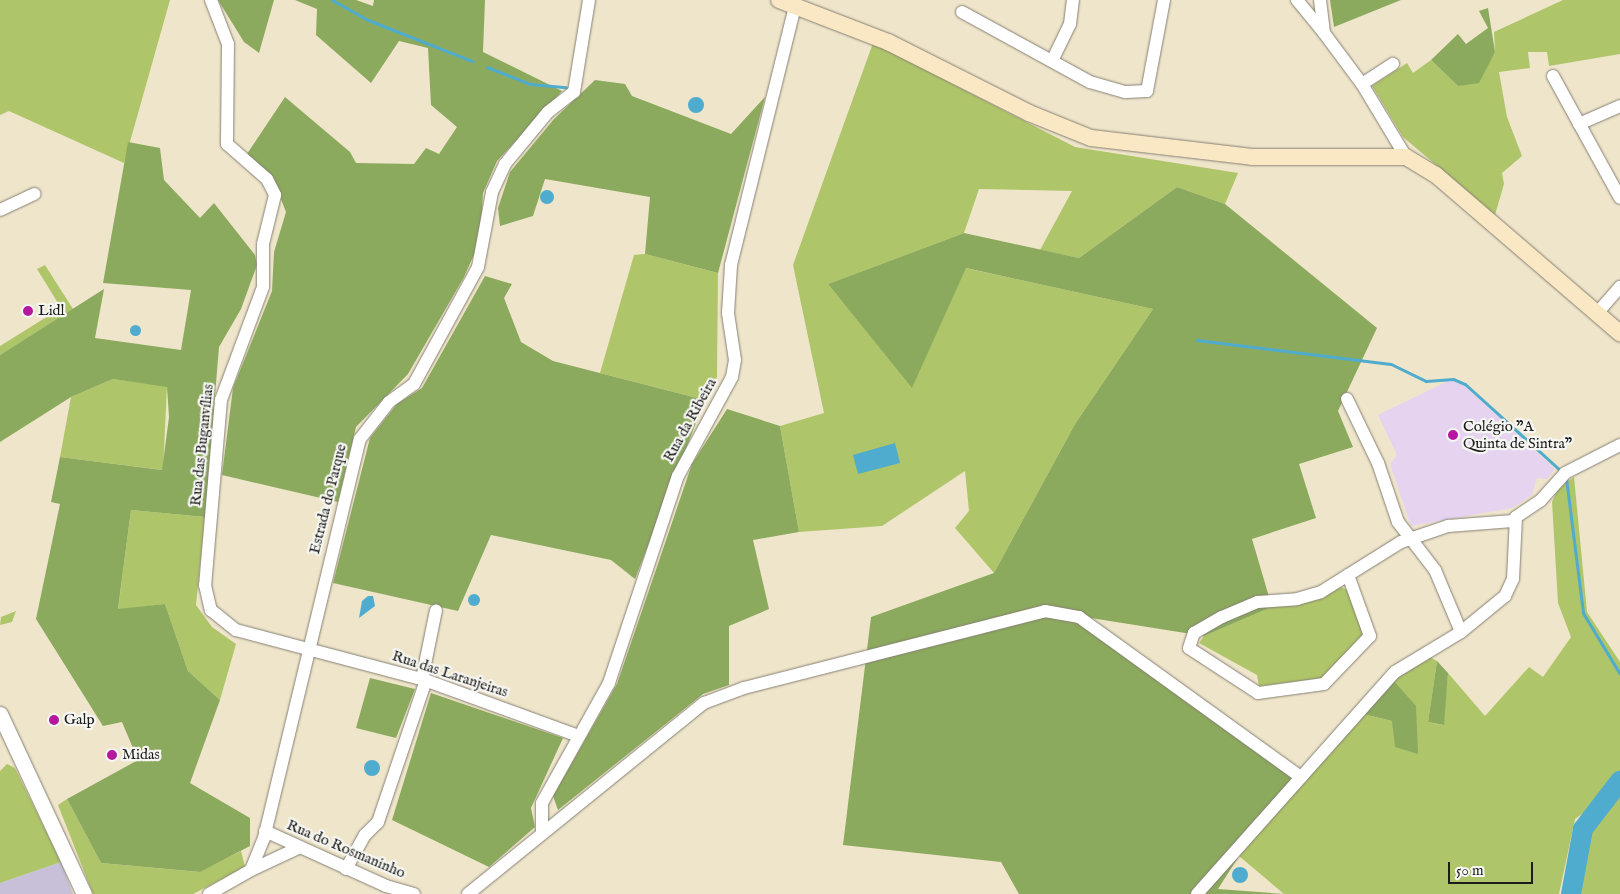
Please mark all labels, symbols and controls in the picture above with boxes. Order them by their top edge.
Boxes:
place label: Lidl [38,302,65,320]
marker: Lidl [22,305,34,317]
street label: Rua da Ribeira [660,375,720,465]
street label: Rua das Buganvílias [187,383,217,507]
place label: Colégio "A Quinta de Sintra" [1463,417,1572,452]
marker: Colégio "A Quinta de Sintra" [1447,429,1459,441]
street label: Estrada do Parque [306,442,350,556]
street label: Rua das Laranjeiras [390,647,510,701]
place label: Galp [64,711,95,729]
marker: Galp [48,714,60,726]
place label: Midas [122,746,160,764]
marker: Midas [106,749,118,761]
street label: Rua do Rosmaninho [284,816,408,882]
scale bar [1450,852,1535,884]
text: 50 m [1456,861,1484,880]

